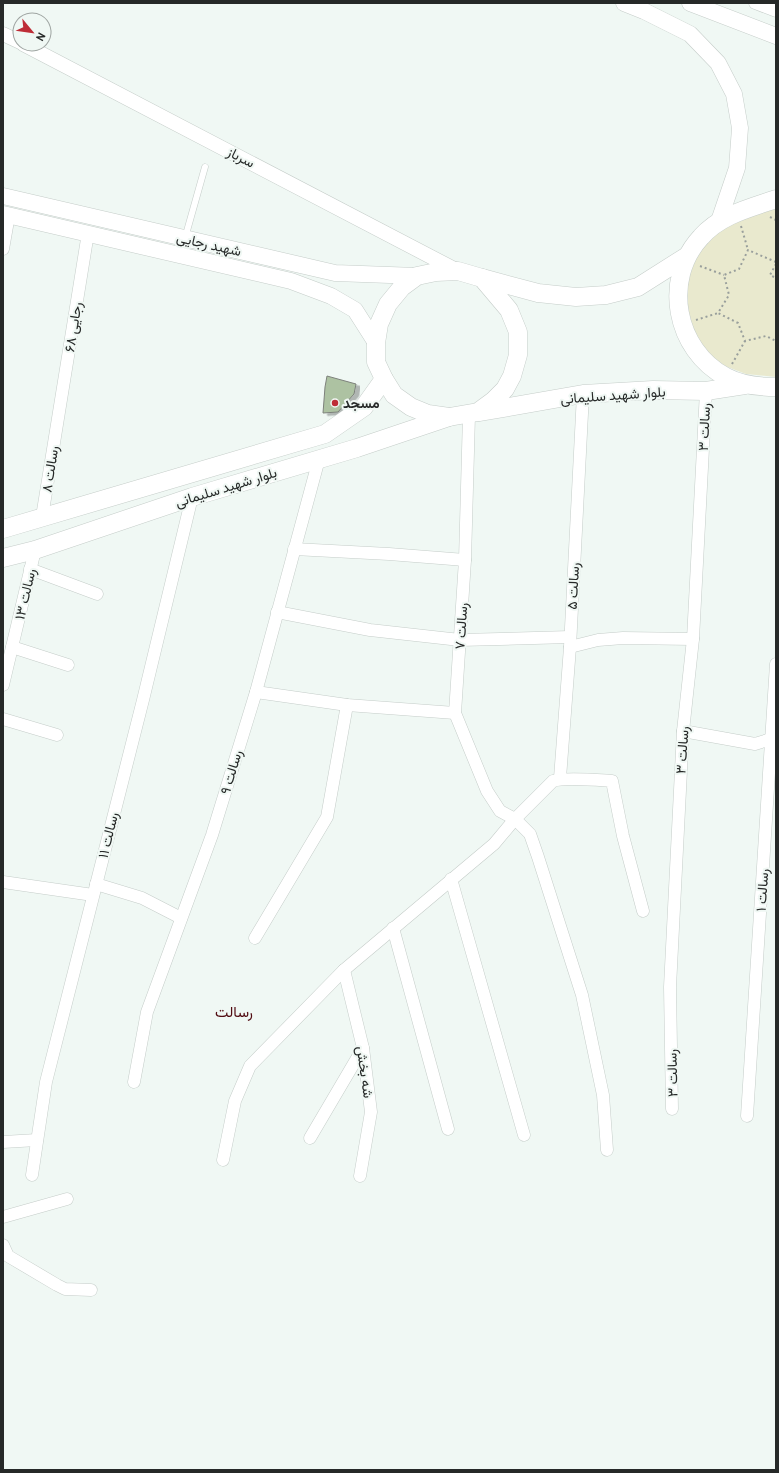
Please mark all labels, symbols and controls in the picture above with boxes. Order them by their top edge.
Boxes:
north arrow [12,12,52,52]
text: N [32,30,48,43]
street label: سرباز [223,144,257,172]
street label: شهید رجایی [175,230,243,261]
street label: رجایی ۶۸ [62,301,87,353]
street label: بلوار شهید سلیمانی [560,384,666,409]
place label: مسجد [343,396,380,413]
marker: مسجد [330,398,340,408]
street label: رسالت ۳ [696,402,715,451]
street label: رسالت ۸ [39,444,64,494]
street label: بلوار شهید سلیمانی [174,465,279,512]
street label: رسالت ۵ [565,562,584,610]
street label: رسالت ۱۳ [12,567,41,622]
street label: رسالت ۷ [452,602,473,650]
street label: رسالت ۳ [673,725,694,775]
street label: رسالت ۹ [218,748,247,797]
street label: رسالت ۱۱ [96,810,123,860]
street label: رسالت ۱ [754,868,773,912]
district label: رسالت [215,1004,253,1023]
street label: شه بخش [351,1045,376,1099]
street label: رسالت ۳ [665,1049,682,1097]

